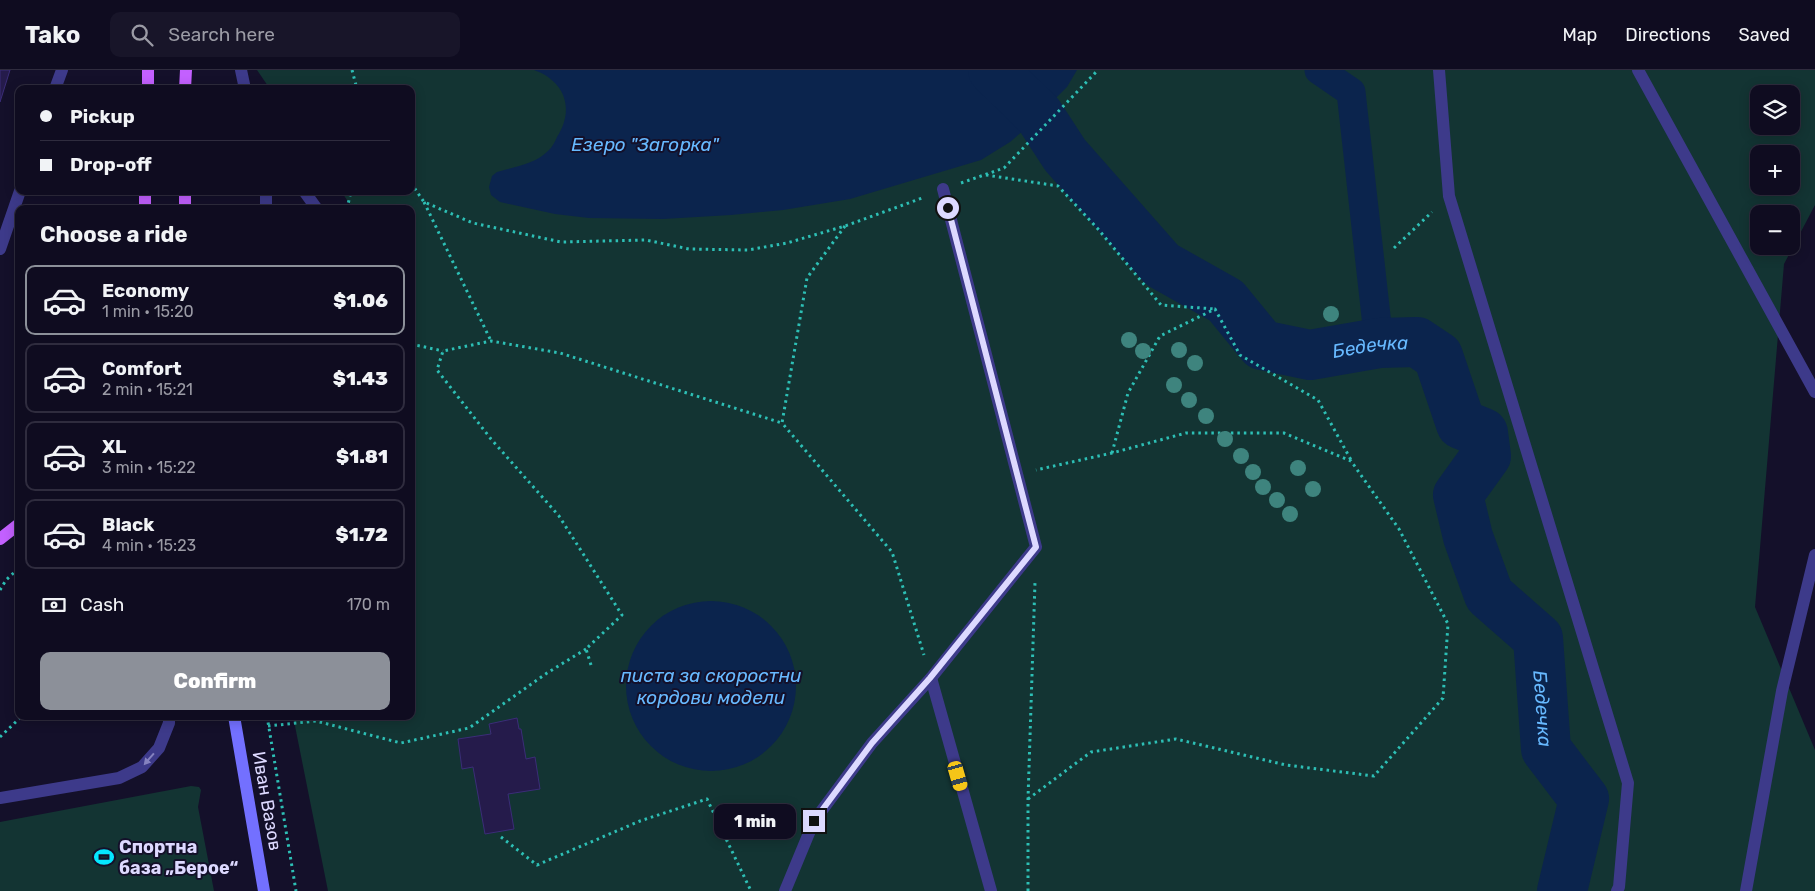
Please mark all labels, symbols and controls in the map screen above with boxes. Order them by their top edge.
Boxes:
search box [110,12,460,57]
text: Tako [25,21,80,49]
icon: search [128,21,156,49]
text: Search here [168,23,275,46]
text: Map [1562,24,1597,46]
text: Directions [1625,24,1711,46]
text: Saved [1739,24,1790,46]
map controls [1750,85,1800,255]
button: layers [1750,85,1800,135]
text: Pickup [70,105,135,128]
water label: Езеро "Загорка" [571,133,720,156]
button: + [1750,145,1800,195]
text: Drop-off [70,153,152,176]
route start [937,197,959,219]
button: − [1750,205,1800,255]
text: Choose a ride [40,221,187,248]
icon: car [42,278,87,323]
text: Economy [102,279,189,302]
text: $1.06 [333,289,388,312]
text: 1 min · 15:20 [102,302,194,321]
water label: Бедечка [1330,331,1408,362]
icon: car [42,356,87,401]
text: Comfort [102,357,182,380]
text: $1.43 [333,367,388,390]
text: 2 min · 15:21 [102,380,193,399]
icon: car [42,434,87,479]
text: XL [102,435,126,458]
text: $1.81 [336,445,388,468]
text: 3 min · 15:22 [102,458,196,477]
icon: car [42,512,87,557]
text: Black [102,513,154,536]
text: $1.72 [336,523,388,546]
text: 4 min · 15:23 [102,536,196,555]
icon: cash [40,591,68,619]
text: Cash [80,593,124,616]
text: 170 m [347,595,390,614]
button: Confirm [40,652,390,710]
water label: писта за скоростни кордови модели [621,664,801,709]
water label: Бедечка [1529,670,1557,748]
street label: Иван Вазов [247,750,287,852]
one-way arrow [143,753,155,765]
car [946,760,969,792]
callout: 1 min [714,804,796,838]
route end [803,810,825,832]
text: 1 min [734,812,776,831]
place label: Спортна база „Берое“ [119,836,238,879]
sports icon: Спортна база „Берое“ [93,846,115,868]

